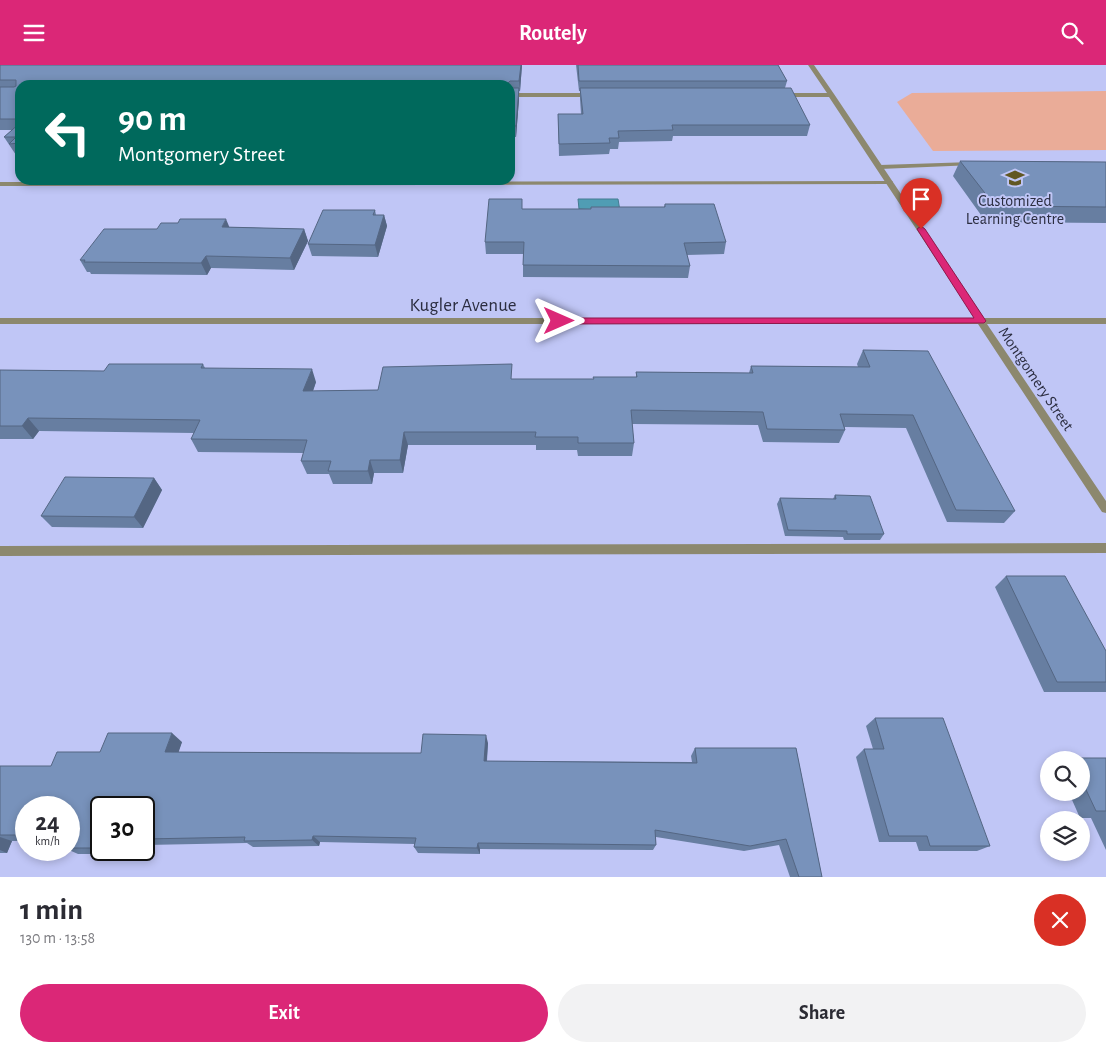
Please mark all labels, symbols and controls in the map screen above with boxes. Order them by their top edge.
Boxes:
icon: menu [20,19,48,47]
icon: search [1058,19,1086,47]
text: Routely [519,22,587,44]
icon: left [35,100,100,165]
text: 90 m [118,102,187,137]
text: Montgomery Street [118,143,285,165]
school or university icon: Customized Learning Centre [1004,167,1026,189]
pin [900,178,942,229]
icon: arrive [907,185,935,213]
place label: Customized Learning Centre [966,193,1064,227]
position arrow [532,294,584,346]
street label: Kugler Avenue [409,296,517,315]
street label: Montgomery Street [995,324,1077,434]
map controls [1040,751,1090,861]
button: search [1040,751,1090,801]
speed limit sign: 30 [90,796,155,861]
text: 24 [35,810,60,835]
button: layers [1040,811,1090,861]
text: km/h [35,835,60,847]
button: close [1034,894,1086,946]
text: 1 min [20,895,83,925]
text: 130 m · 13:58 [20,930,95,946]
button: Exit [20,984,548,1042]
button: Share [558,984,1086,1042]

